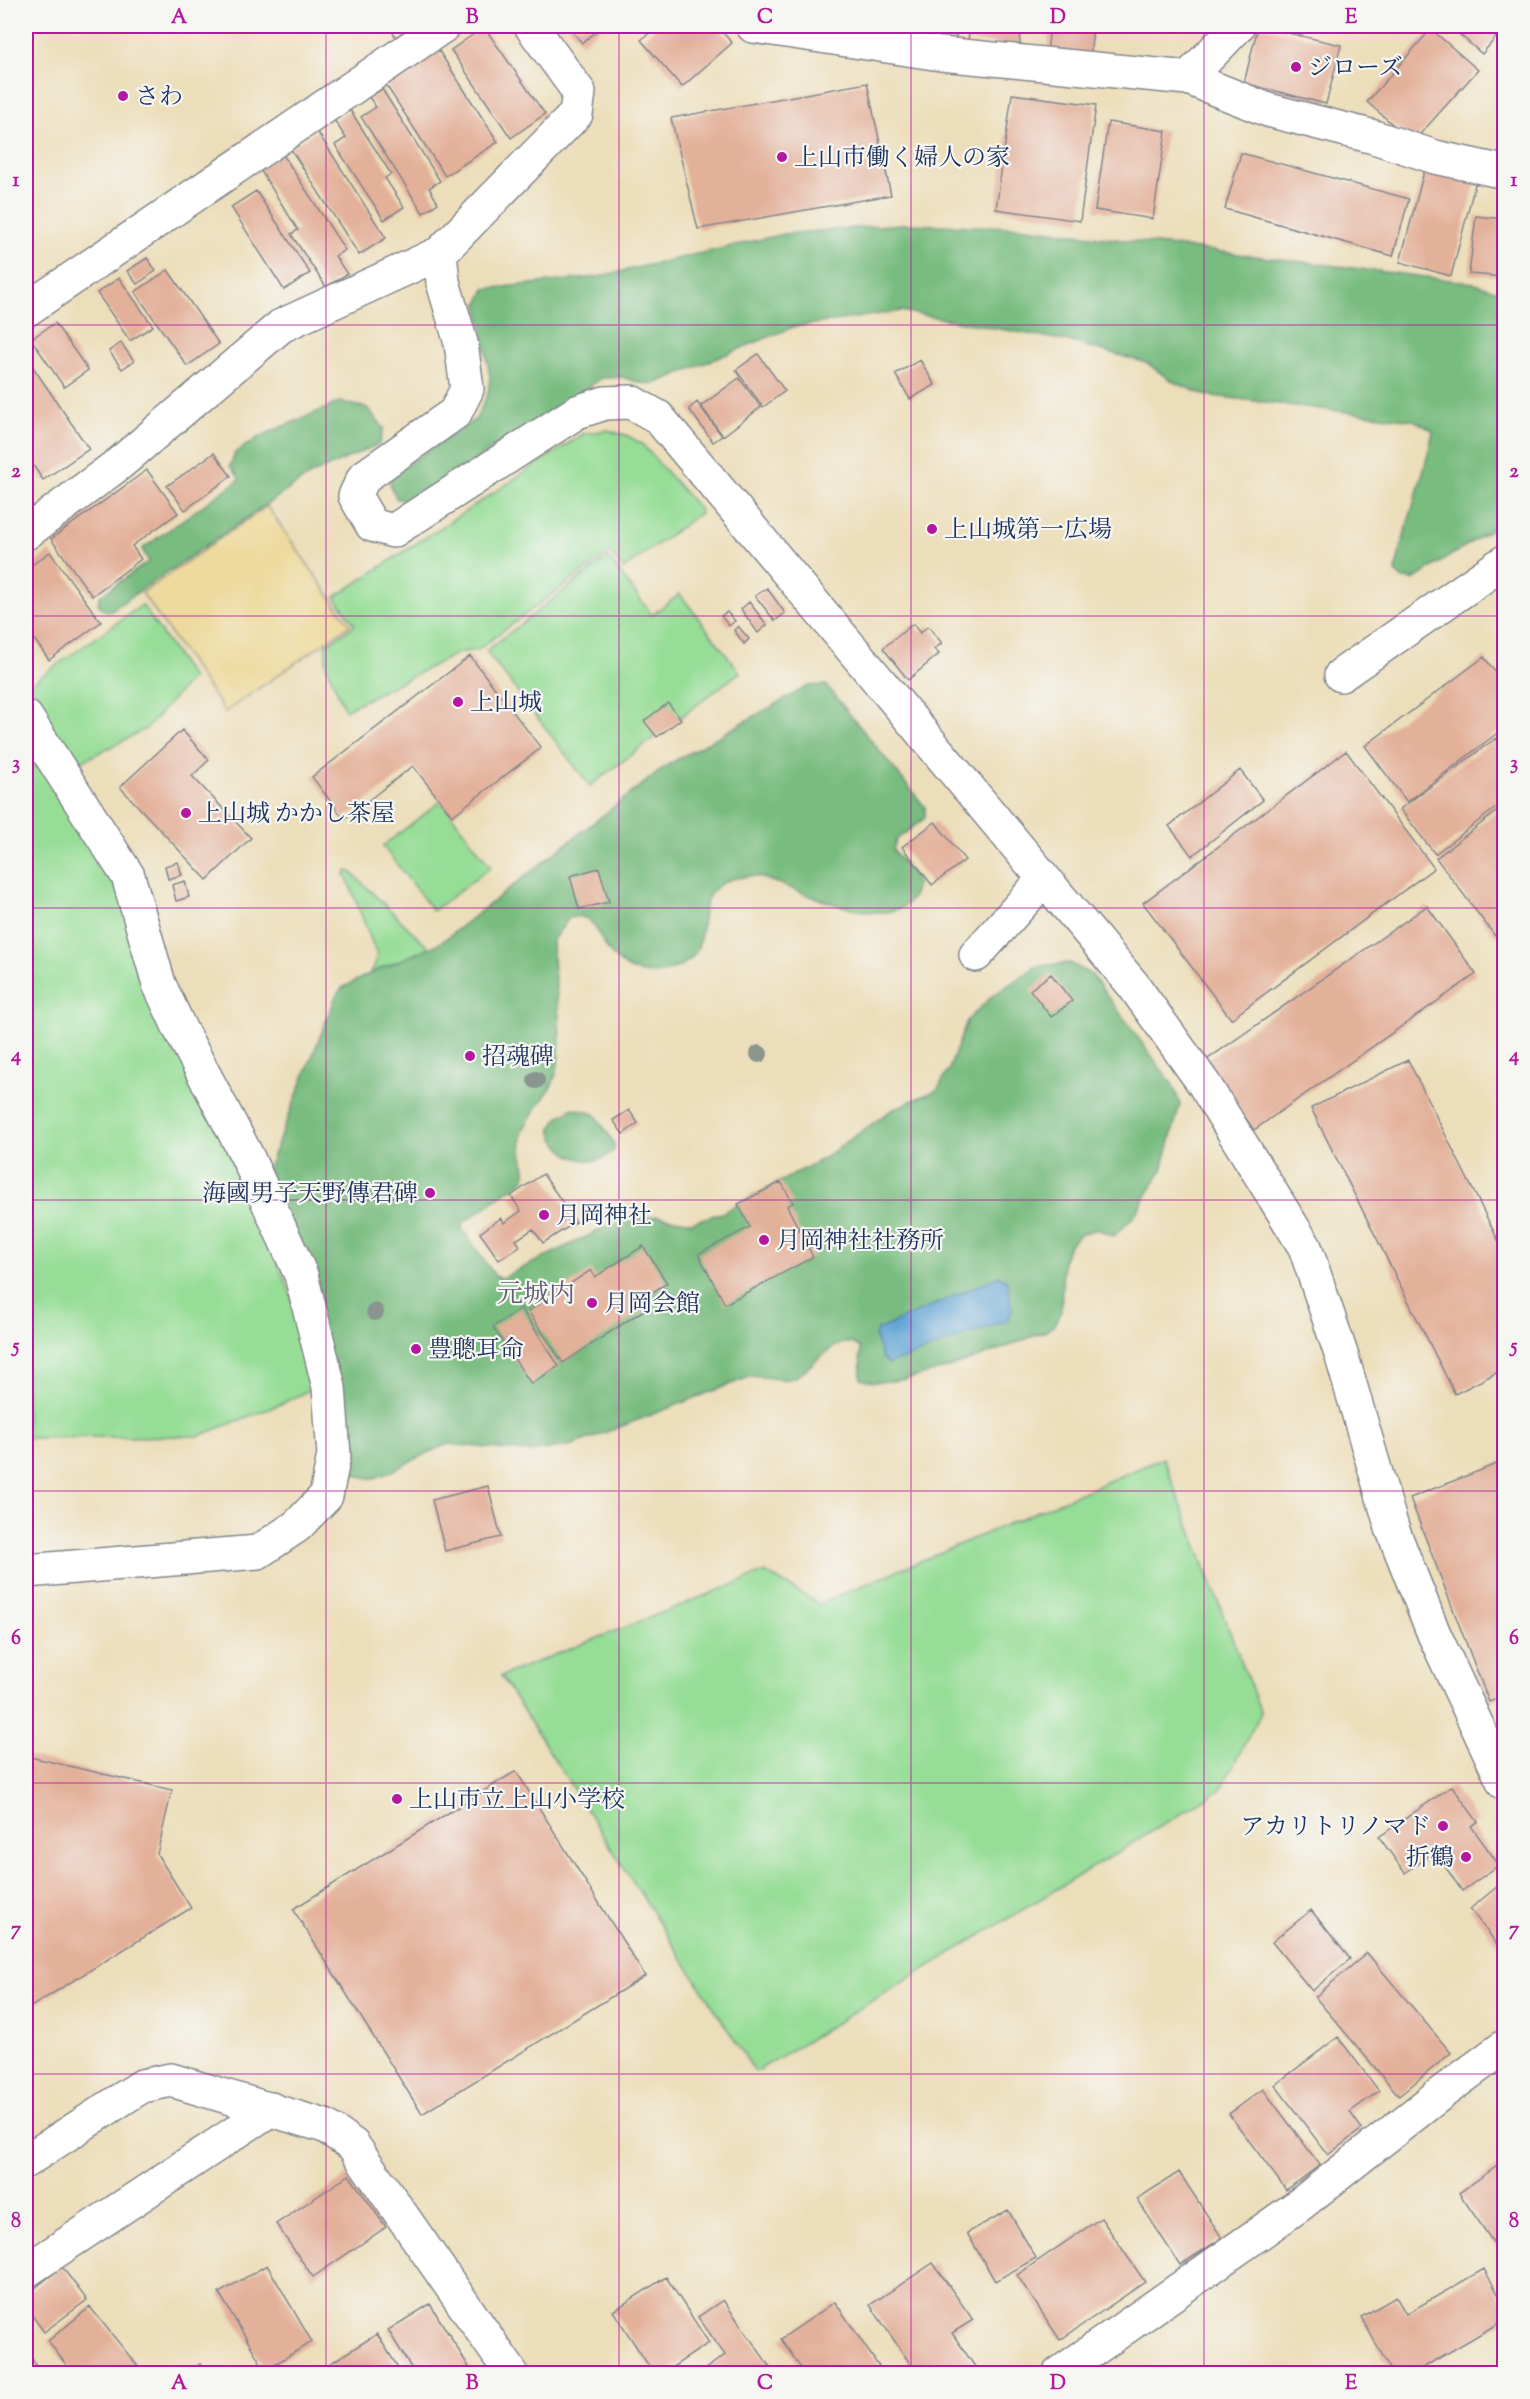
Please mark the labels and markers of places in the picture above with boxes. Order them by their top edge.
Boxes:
place label: ジローズ [1308,52,1403,86]
marker: ジローズ [1289,60,1303,74]
place label: さわ [135,81,183,115]
marker: さわ [116,89,130,103]
place label: 上山市働く婦人の家 [794,142,1010,176]
marker: 上山市働く婦人の家 [775,150,789,164]
place label: 上山城第一広場 [944,514,1112,548]
marker: 上山城第一広場 [925,522,939,536]
place label: 上山城 [470,687,542,721]
marker: 上山城 [451,695,465,709]
place label: 上山城 かかし茶屋 [198,798,395,832]
marker: 上山城 かかし茶屋 [179,806,193,820]
place label: 招魂碑 [482,1041,554,1075]
marker: 招魂碑 [463,1049,477,1063]
place label: 海國男子天野傳君碑 [202,1178,418,1212]
marker: 海國男子天野傳君碑 [423,1186,437,1200]
place label: 月岡神社 [556,1200,652,1234]
marker: 月岡神社 [537,1208,551,1222]
place label: 月岡神社社務所 [776,1225,944,1259]
marker: 月岡神社社務所 [757,1233,771,1247]
place label: 月岡会館 [604,1288,700,1322]
marker: 月岡会館 [585,1296,599,1310]
place label: 豊聰耳命 [428,1334,524,1368]
marker: 豊聰耳命 [409,1342,423,1356]
place label: 上山市立上山小学校 [409,1784,625,1818]
marker: 上山市立上山小学校 [390,1792,404,1806]
place label: アカリトリノマド [1240,1811,1431,1845]
marker: アカリトリノマド [1436,1819,1450,1833]
place label: 折鶴 [1406,1842,1454,1876]
marker: 折鶴 [1459,1850,1473,1864]

